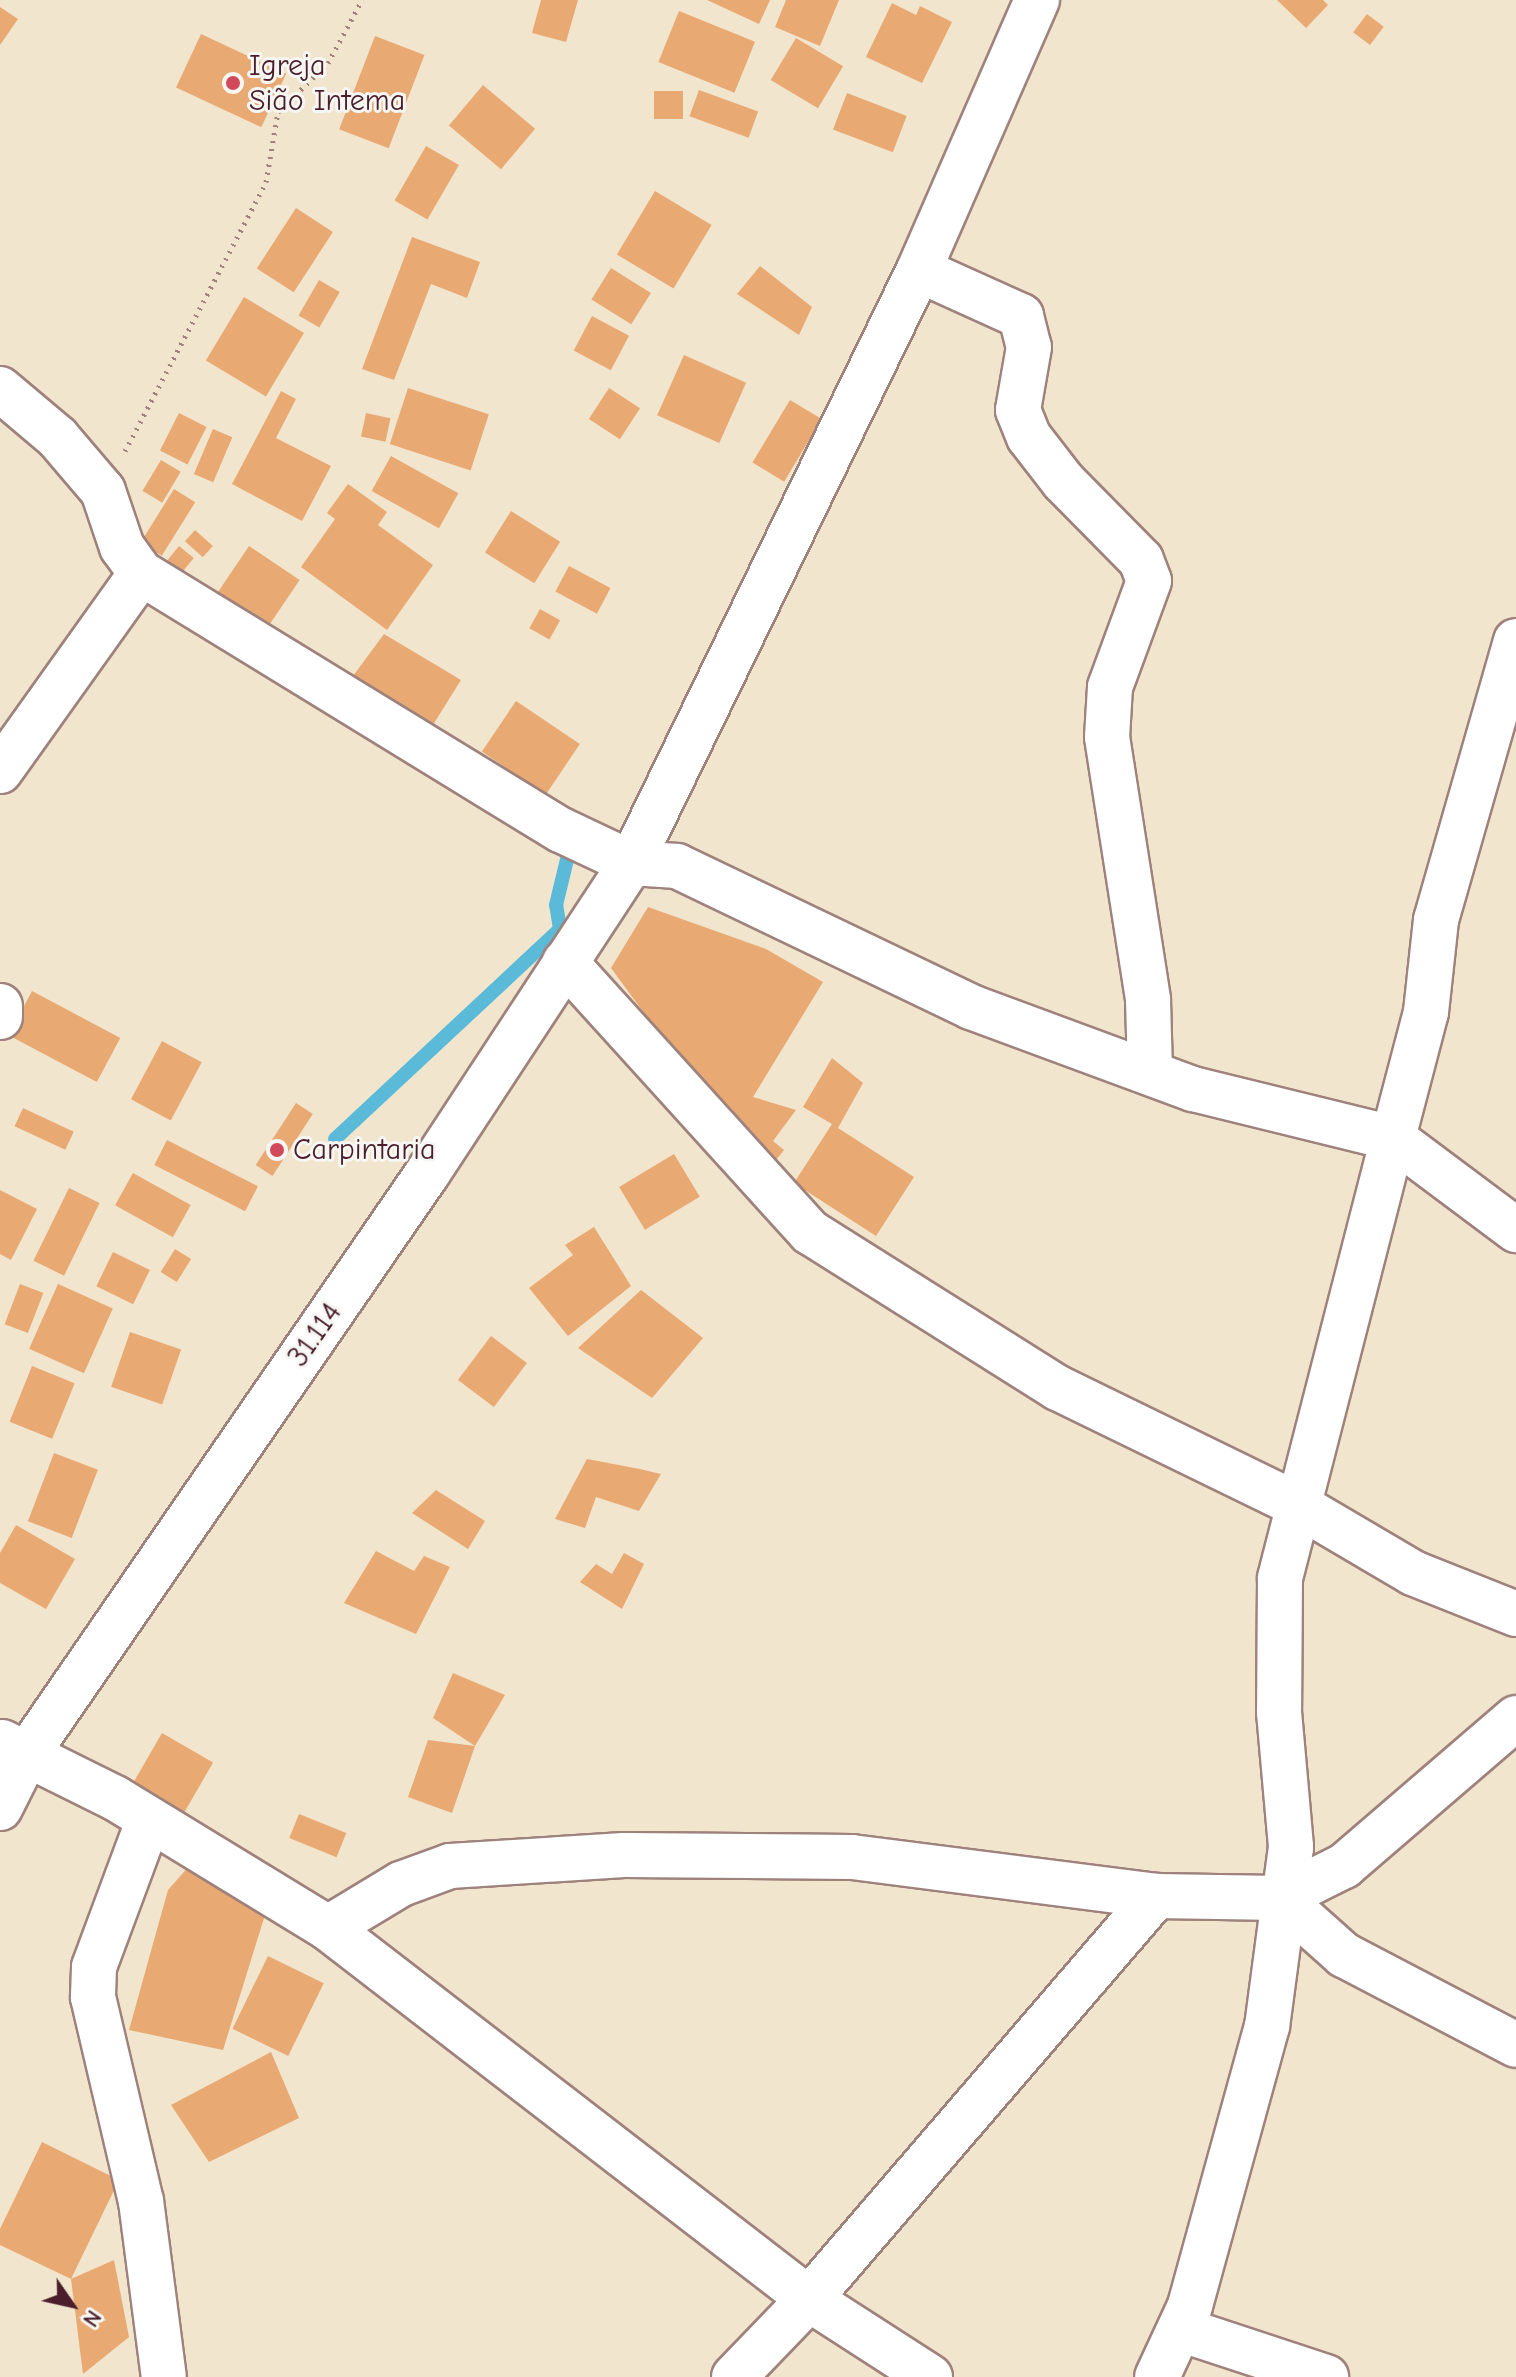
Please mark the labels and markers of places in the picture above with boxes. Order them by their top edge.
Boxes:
place label: Igreja Sião Intema [249,48,405,118]
marker: Igreja Sião Intema [224,74,242,92]
place label: Carpintaria [293,1132,436,1168]
marker: Carpintaria [268,1141,286,1159]

